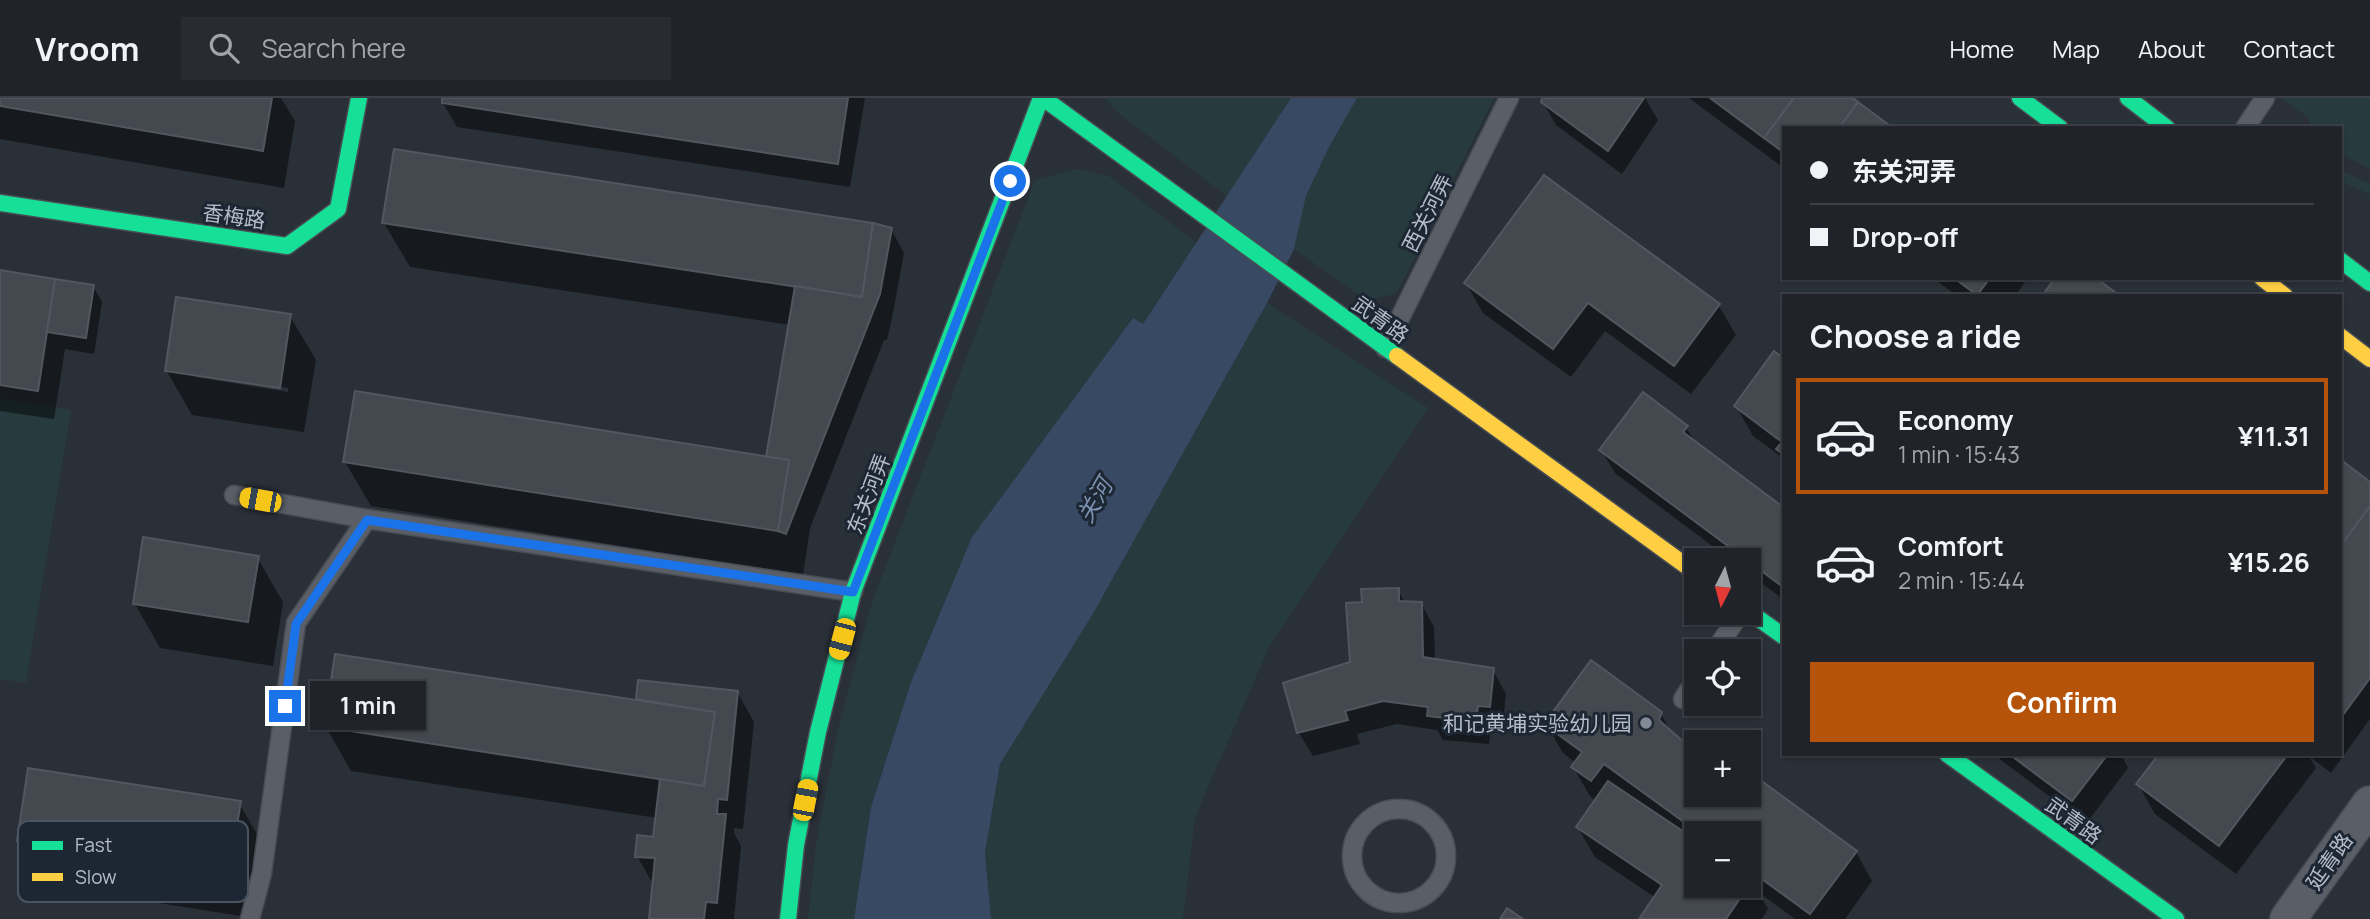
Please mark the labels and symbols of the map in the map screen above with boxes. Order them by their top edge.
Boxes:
route start [994,165,1026,197]
street label: 西关河弄 [1395,169,1459,257]
street label: 香梅路 [201,198,267,234]
street label: 武青路 [1347,289,1415,349]
street label: 东关河弄 [840,450,896,538]
water label: 关河 [1069,469,1121,528]
car [238,486,283,514]
north arrow [1684,548,1760,625]
car [827,616,858,662]
callout: 1 min [310,682,425,730]
route end [269,690,301,722]
place label: 和记黄埔实验幼儿园 [1443,709,1632,737]
marker: 和记黄埔实验幼儿园 [1638,715,1654,731]
car [791,777,820,823]
street label: 武青路 [2040,790,2108,850]
legend [18,821,248,902]
street label: 延青路 [2299,827,2359,895]
text: Fast [75,832,112,858]
text: Slow [75,864,117,890]

